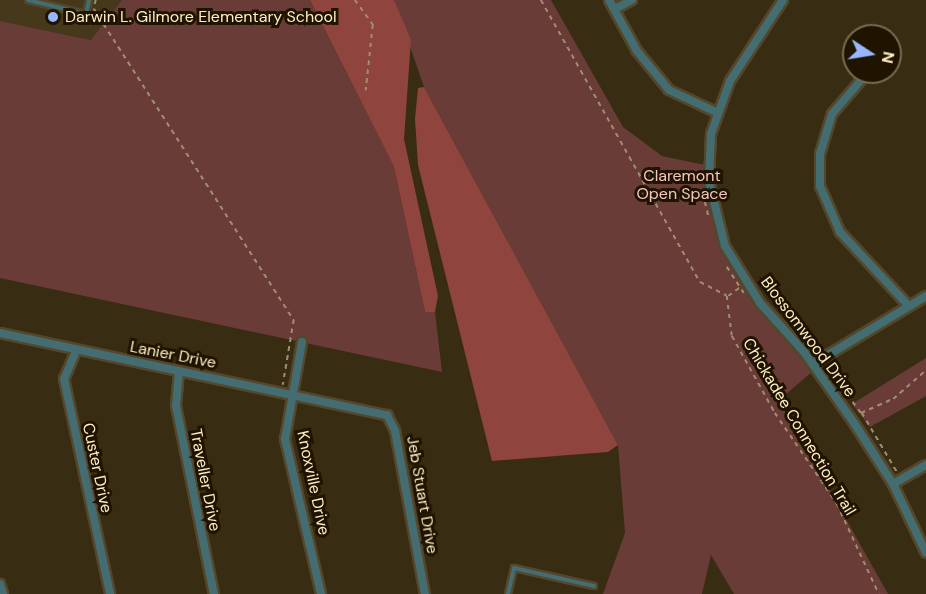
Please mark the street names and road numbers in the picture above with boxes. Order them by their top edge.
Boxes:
street label: Blossomwood Drive [757,273,859,401]
street label: Chickadee Connection Trail [738,335,860,519]
street label: Lanier Drive [128,337,218,373]
street label: Custer Drive [78,421,116,515]
street label: Traveller Drive [186,427,224,533]
street label: Knoxville Drive [293,429,333,537]
street label: Jeb Stuart Drive [402,435,442,555]

